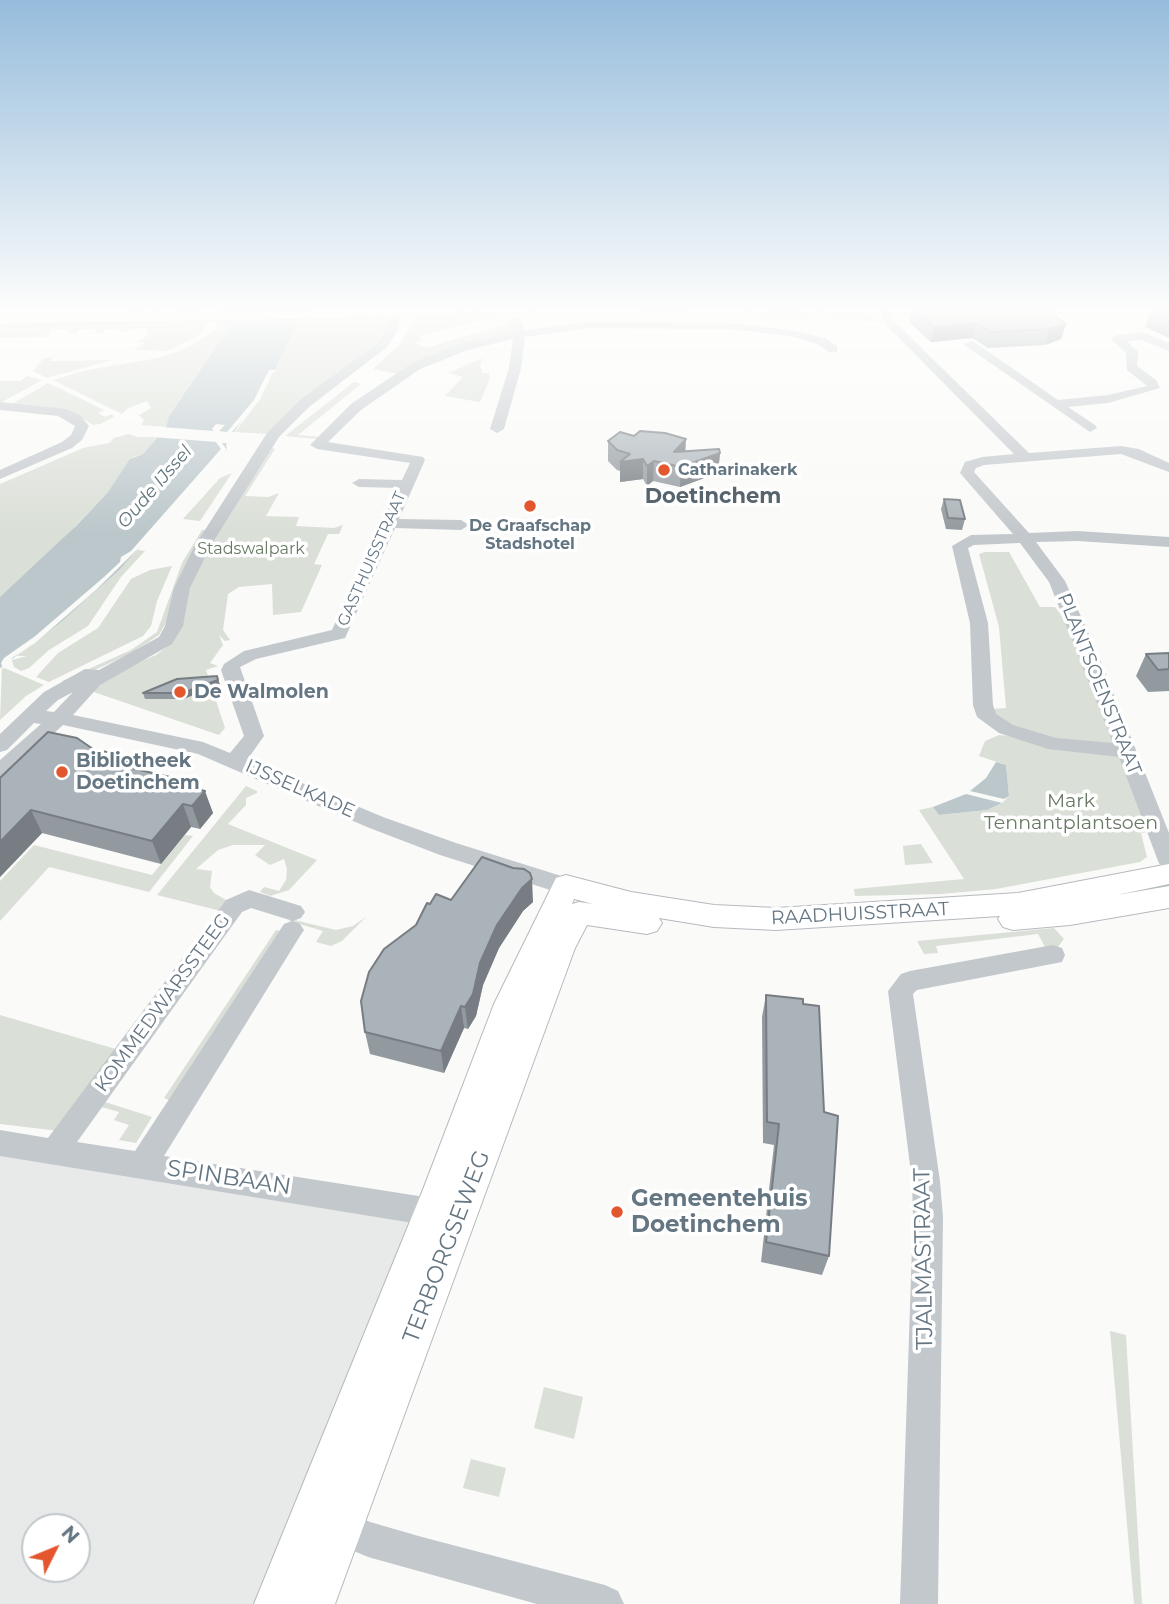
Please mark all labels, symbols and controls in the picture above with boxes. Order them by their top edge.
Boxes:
water label: Oude IJssel [113,441,197,533]
place label: Catharinakerk [678,460,797,480]
marker: Catharinakerk [656,462,672,478]
district label: Doetinchem [645,484,781,510]
street label: GASTHUISSTRAAT [334,489,410,629]
marker: De Graafschap Stadshotel [522,498,538,514]
place label: De Graafschap Stadshotel [469,516,591,554]
park label: Stadswalpark [197,539,305,559]
street label: PLANTSOENSTRAAT [1052,590,1146,778]
place label: De Walmolen [194,681,329,703]
marker: De Walmolen [172,684,188,700]
place label: Bibliotheek Doetinchem [76,750,200,794]
street label: IJSSELKADE [242,755,358,823]
marker: Bibliotheek Doetinchem [54,764,70,780]
park label: Mark Tennantplantsoen [984,790,1158,834]
street label: RAADHUISSTRAAT [770,898,950,930]
street label: KOMMEDWARSSTEEG [91,909,235,1097]
street label: TERBORGSEWEG [398,1147,496,1347]
street label: SPINBAAN [165,1155,293,1201]
street label: TJALMASTRAAT [909,1168,939,1350]
place label: Gemeentehuis Doetinchem [631,1185,807,1239]
marker: Gemeentehuis Doetinchem [609,1204,625,1220]
north arrow [21,1513,91,1583]
text: N [57,1521,84,1548]

